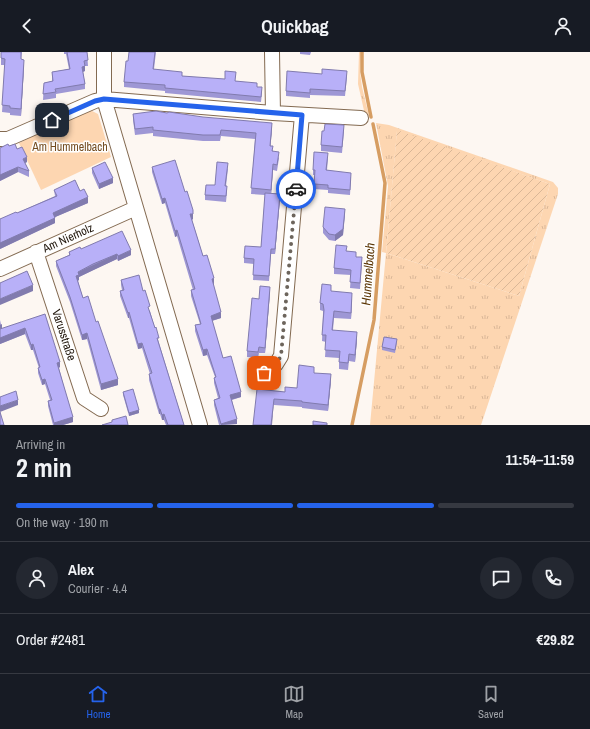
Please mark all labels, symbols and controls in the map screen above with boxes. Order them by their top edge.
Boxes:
text: Quickbag [261,14,329,39]
icon: back [16,15,38,37]
icon: person [552,15,574,37]
pin [35,103,69,137]
icon: home [41,109,63,131]
park label: Am Hummelbach [31,139,108,155]
courier [276,169,316,209]
icon: car [285,178,307,200]
street label: Am Nierholz [39,220,96,257]
water label: Hummelbach [357,242,379,306]
street label: Varusstraße [48,307,80,363]
pin [247,356,281,390]
icon: bag [253,362,275,384]
text: Arriving in [16,436,65,453]
text: 11:54–11:59 [506,449,574,470]
text: 2 min [16,450,72,485]
text: On the way · 190 m [16,514,108,531]
button: person [16,557,58,599]
button: chat [480,557,522,599]
button: phone [532,557,574,599]
text: Alex [68,559,94,580]
text: Courier · 4.4 [68,580,127,597]
text: Order #2481 [16,629,85,650]
text: €29.82 [536,629,574,650]
tab: Home [86,683,110,721]
tab: Map [283,683,305,721]
tab: Saved [478,683,504,721]

